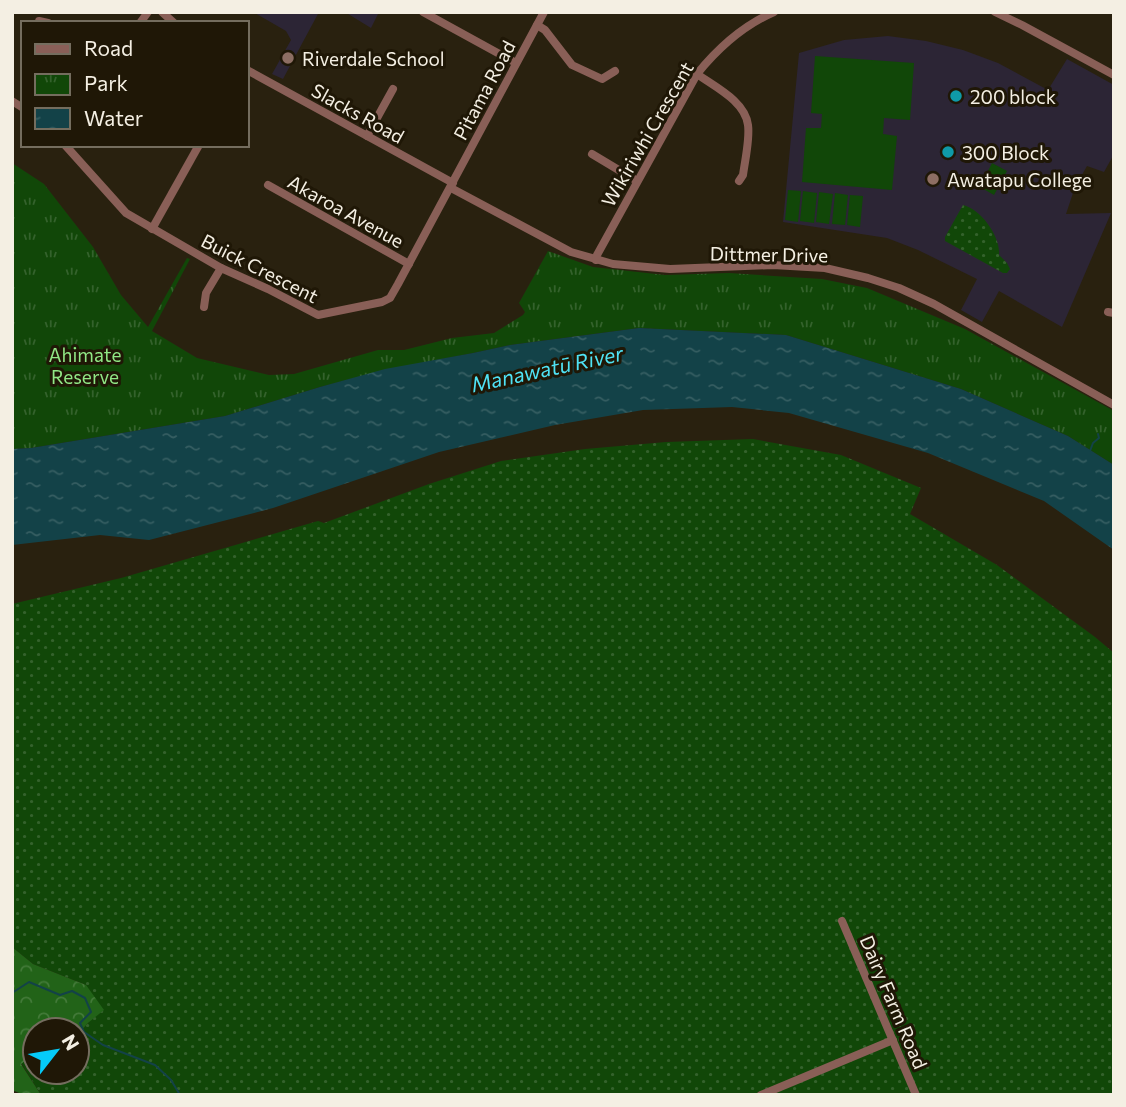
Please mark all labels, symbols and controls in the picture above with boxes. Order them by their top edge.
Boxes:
legend [21,21,248,147]
text: Road [84,35,133,60]
street label: Pitama Road [448,36,520,144]
place label: Riverdale School [302,47,445,70]
marker: Riverdale School [280,50,296,66]
street label: Wikiriwhi Crescent [596,57,698,211]
text: Park [84,70,128,95]
street label: Slacks Road [308,78,408,148]
place label: 200 block [970,85,1056,108]
marker: 200 block [948,88,964,104]
text: Water [84,105,143,130]
place label: 300 Block [962,141,1049,164]
marker: 300 Block [940,144,956,160]
place label: Awatapu College [947,168,1092,191]
street label: Akaroa Avenue [284,170,408,252]
marker: Awatapu College [925,171,941,187]
street label: Buick Crescent [198,229,322,307]
street label: Dittmer Drive [710,241,828,267]
water label: Manawatū River [469,340,626,396]
park label: Ahimate Reserve [48,343,122,388]
street label: Dairy Farm Road [856,932,932,1072]
north arrow [21,1016,91,1086]
text: N [57,1030,85,1054]

